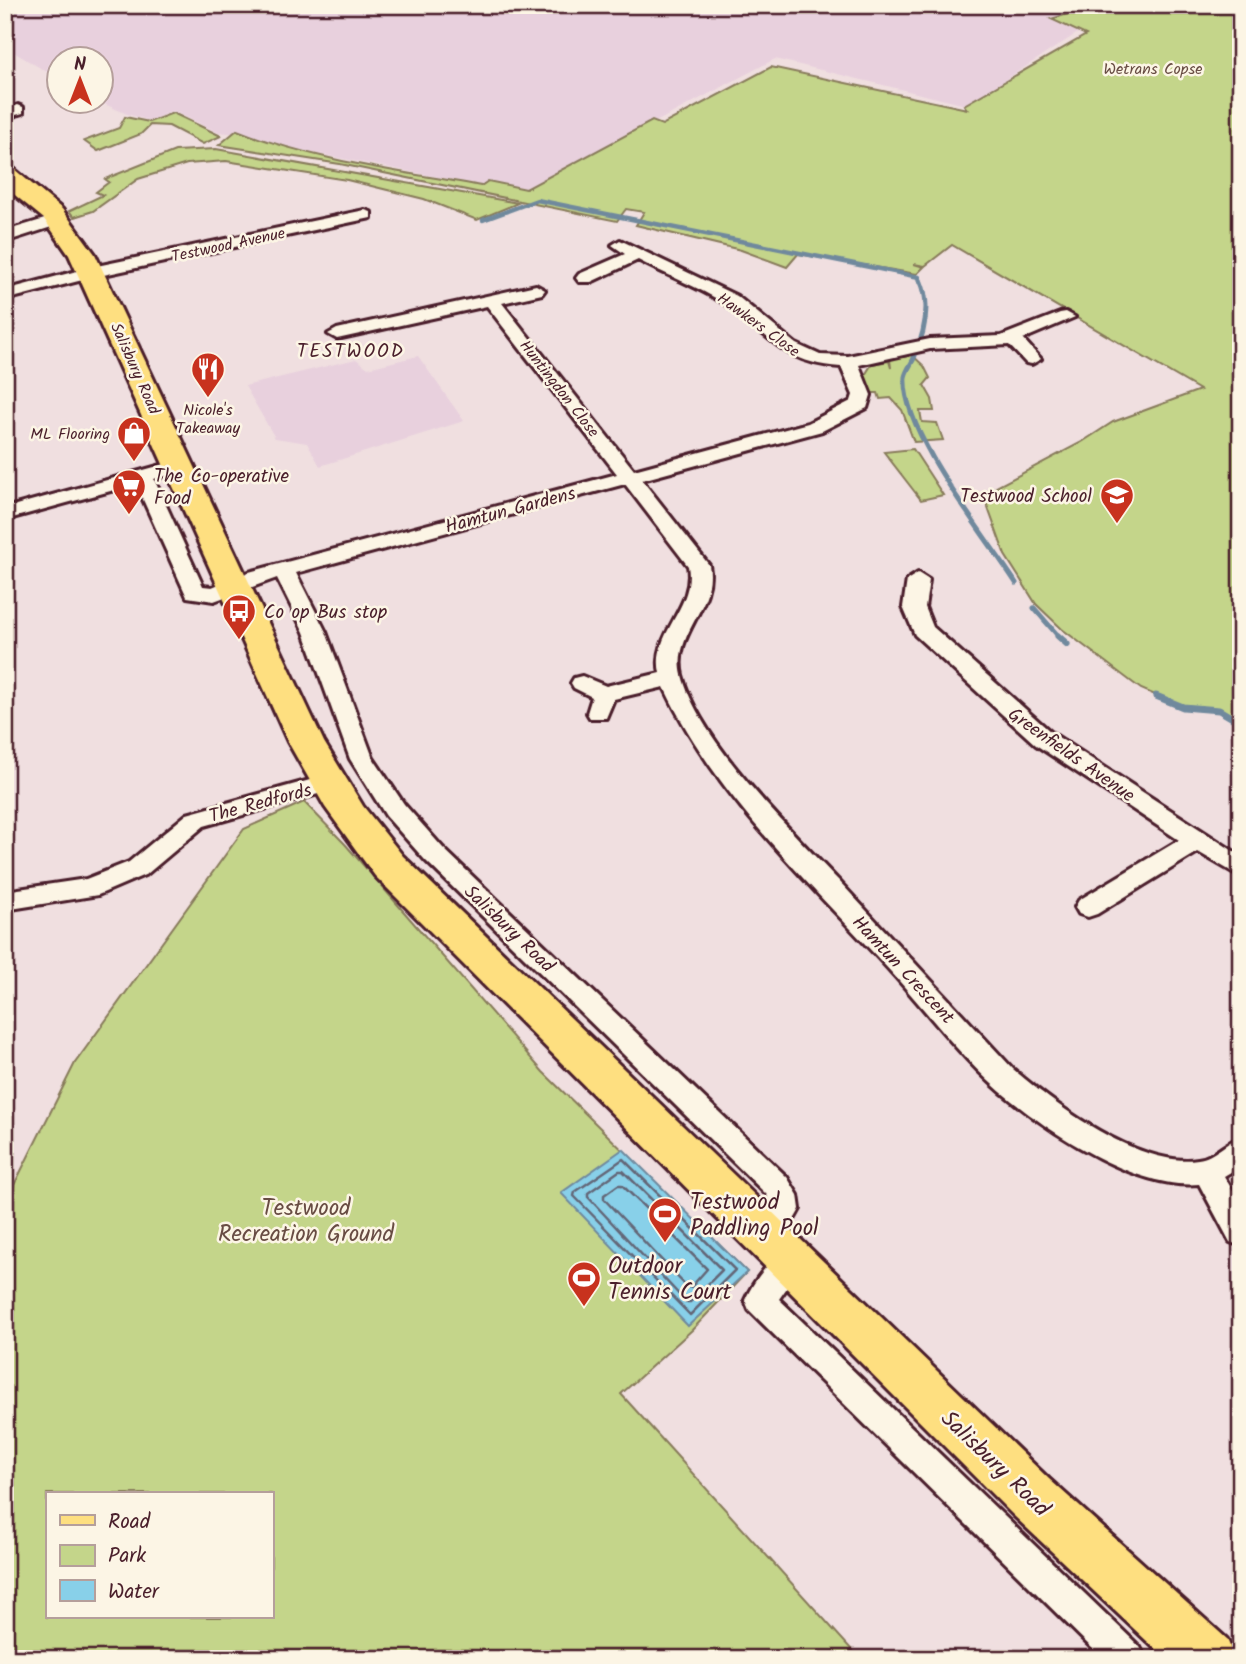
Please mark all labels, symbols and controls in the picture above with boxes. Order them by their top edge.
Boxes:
north arrow [46,46,116,116]
text: N [74,50,86,80]
park label: Wetrans Copse [1104,57,1202,82]
street label: Testwood Avenue [169,221,287,270]
street label: Hawkers Close [712,287,805,364]
street label: Salisbury Road [103,319,166,419]
street label: Huntingdon Close [513,335,605,443]
district label: TESTWOOD [297,337,405,367]
restaurant icon: Nicole's Takeaway [189,350,227,399]
place label: Nicole's Takeaway [176,398,241,441]
shop icon: ML Flooring [115,414,153,463]
place label: ML Flooring [30,422,110,447]
place label: The Co-operative Food [154,462,290,514]
supermarket icon: The Co-operative Food [110,467,148,516]
school or university icon: Testwood School [1098,476,1136,525]
street label: Hamtun Gardens [442,479,579,543]
place label: Testwood School [960,482,1092,512]
bus stop icon: Co op Bus stop [220,592,258,641]
place label: Co op Bus stop [264,598,387,628]
street label: Greenfields Avenue [1001,700,1141,811]
street label: The Redfords [206,776,315,832]
street label: Salisbury Road [456,878,561,981]
street label: Hamtun Crescent [844,909,962,1032]
place label: Testwood Paddling Pool [690,1185,819,1247]
park label: Testwood Recreation Ground [218,1191,394,1253]
sports icon: Testwood Paddling Pool [646,1195,684,1244]
place label: Outdoor Tennis Court [608,1249,733,1311]
sports icon: Outdoor Tennis Court [565,1259,603,1308]
street label: Salisbury Road [931,1403,1058,1527]
legend [46,1492,273,1618]
text: Road [108,1506,151,1539]
text: Park [108,1540,146,1573]
text: Water [108,1576,160,1609]

